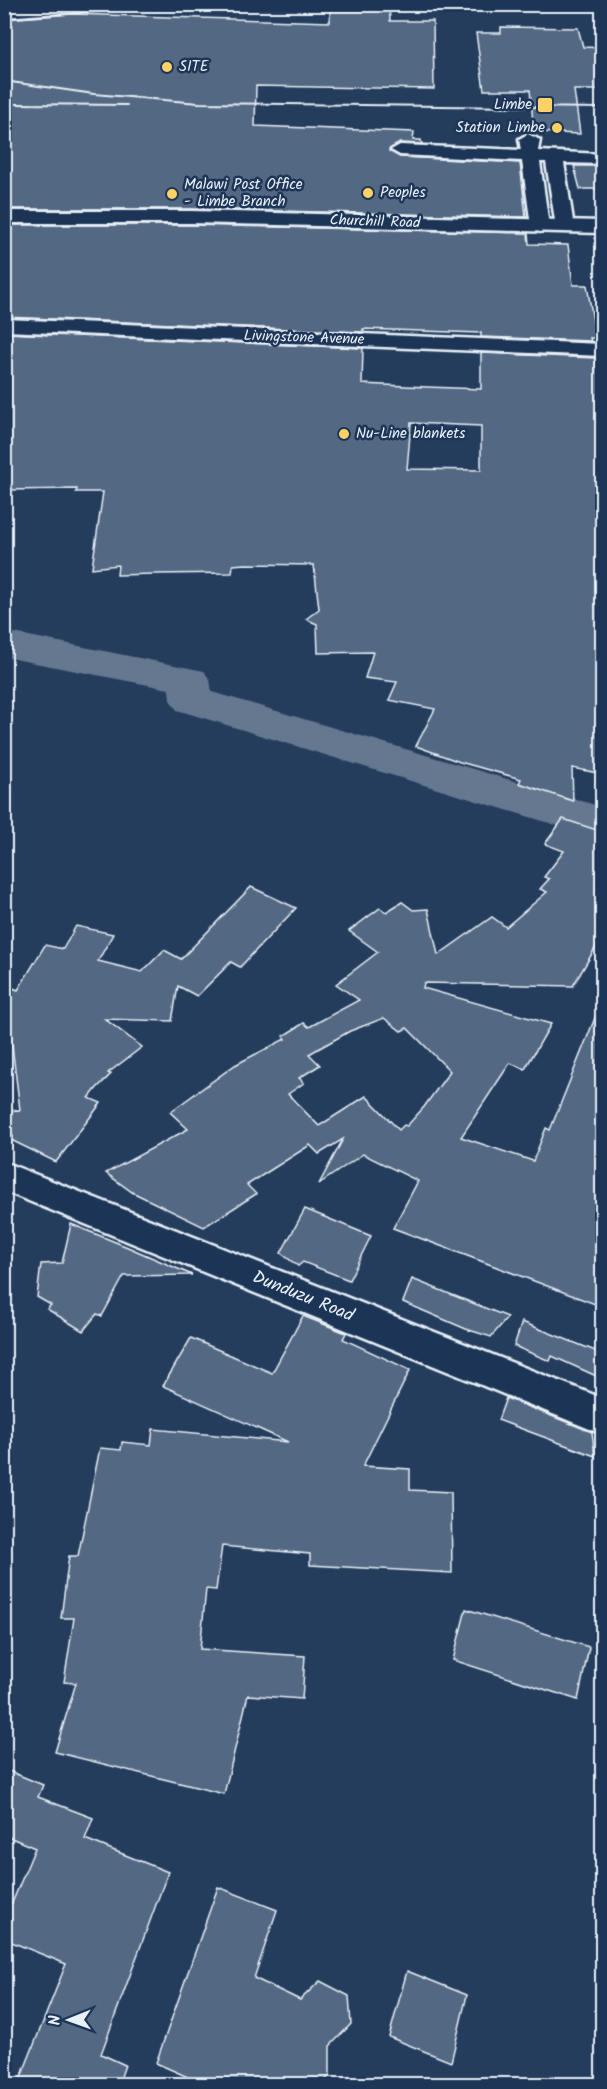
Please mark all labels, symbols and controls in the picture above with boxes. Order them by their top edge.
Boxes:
place label: SITE [179,55,210,79]
marker: SITE [160,60,174,74]
place label: Limbe [494,93,532,117]
marker: Limbe [536,96,554,114]
place label: Station Limbe [456,116,545,140]
marker: Station Limbe [550,121,564,135]
place label: Malawi Post Office - Limbe Branch [184,173,303,214]
place label: Peoples [380,181,426,205]
marker: Peoples [361,186,375,200]
marker: Malawi Post Office - Limbe Branch [165,187,179,201]
street label: Churchill Road [329,208,421,236]
street label: Livingstone Avenue [243,324,365,352]
place label: Nu-Line blankets [356,422,466,446]
marker: Nu-Line blankets [337,427,351,441]
street label: Dunduzu Road [248,1263,359,1331]
north arrow [39,1990,99,2050]
text: N [43,2015,68,2026]

